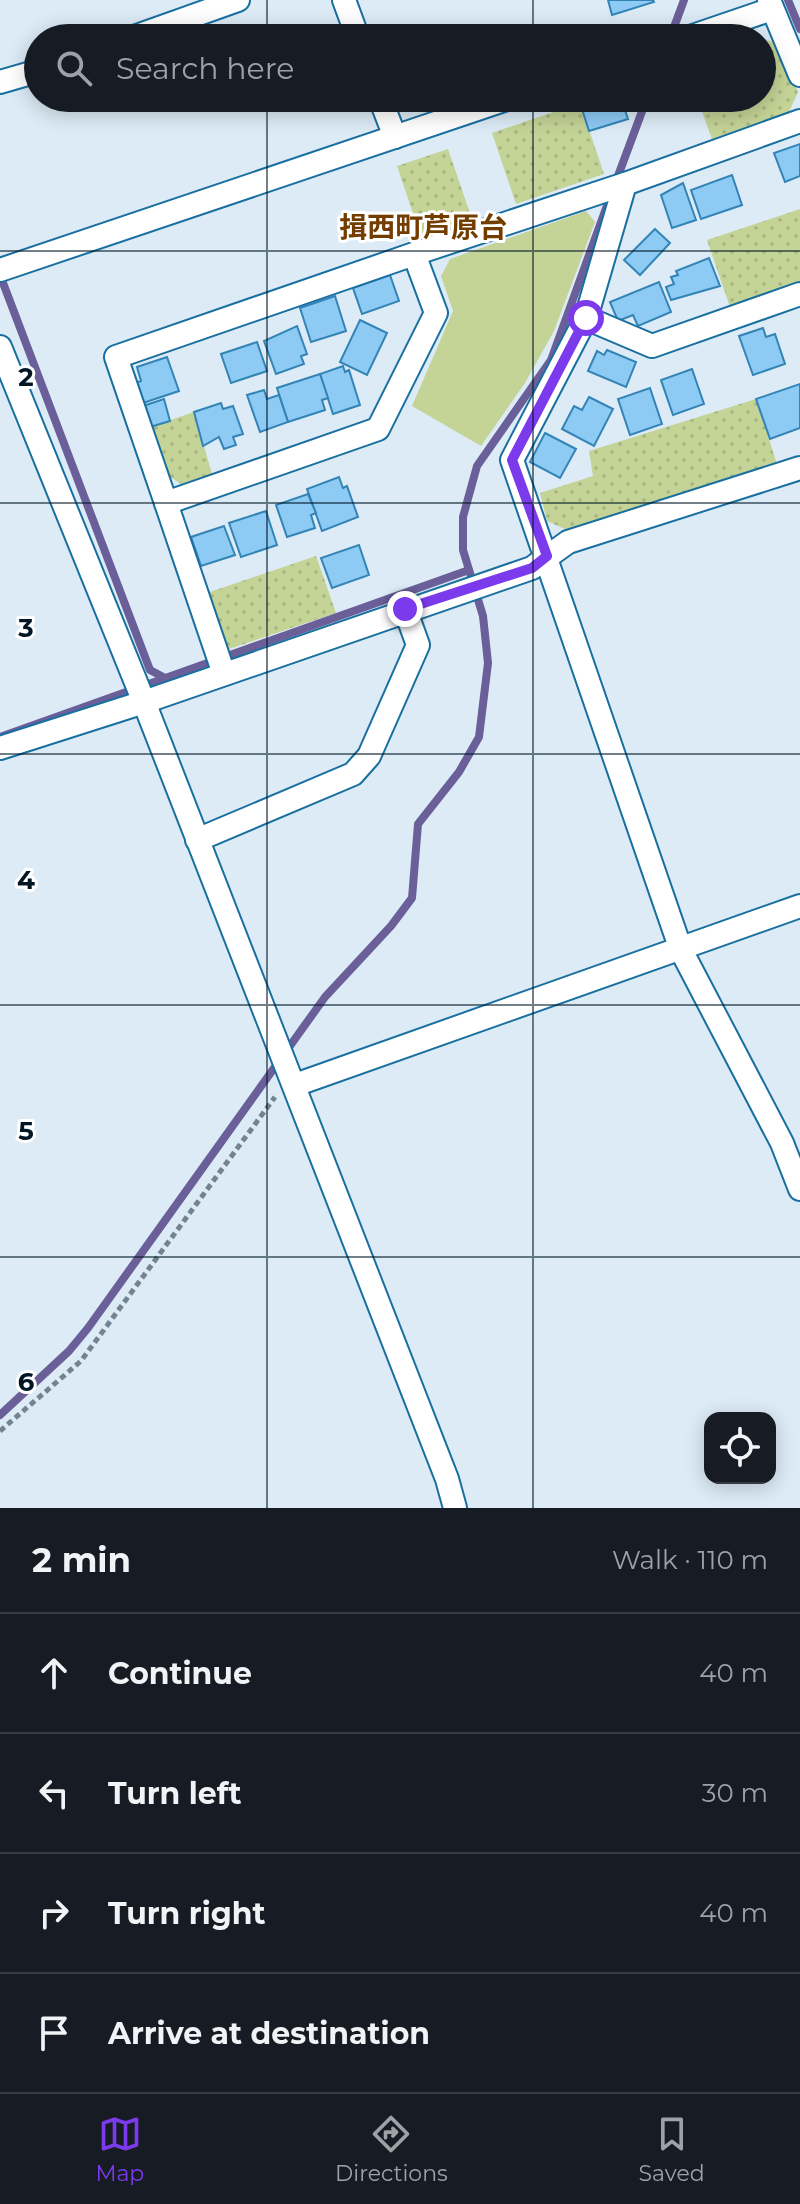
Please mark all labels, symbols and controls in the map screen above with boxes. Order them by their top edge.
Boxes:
search box [24,24,776,112]
icon: search [52,46,96,90]
text: Search here [116,50,294,87]
district label: 揖西町芦原台 [339,210,507,244]
route start [568,300,604,336]
text: 2 [18,361,34,393]
route end [387,591,423,627]
text: 3 [17,612,34,644]
text: 4 [17,864,35,896]
text: 5 [18,1115,34,1147]
text: 6 [18,1366,35,1398]
map controls [704,1412,776,1484]
button: locate [704,1412,776,1484]
text: 2 min [32,1539,131,1581]
text: Walk · 110 m [612,1544,768,1576]
icon: ahead [32,1651,76,1695]
text: Continue [108,1655,252,1692]
text: 40 m [699,1657,768,1689]
icon: left [32,1771,76,1815]
text: Turn left [108,1775,241,1812]
text: 30 m [702,1777,768,1809]
icon: right [32,1891,76,1935]
text: Turn right [108,1895,265,1932]
text: 40 m [699,1897,768,1929]
icon: arrive [32,2011,76,2055]
text: Arrive at destination [108,2015,430,2052]
tab: Map [95,2112,144,2187]
tab: Directions [335,2112,448,2187]
tab: Saved [639,2112,705,2187]

